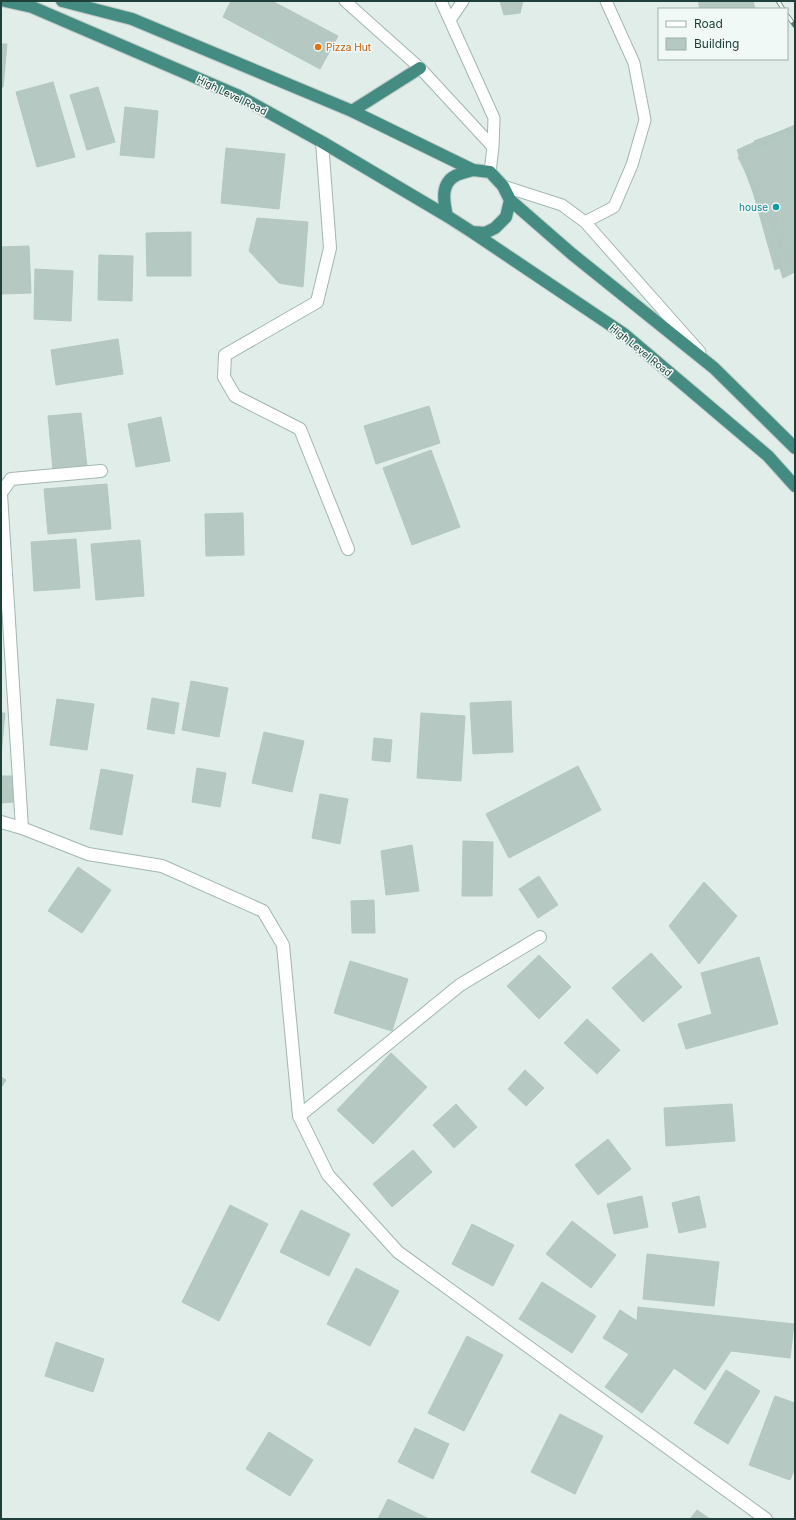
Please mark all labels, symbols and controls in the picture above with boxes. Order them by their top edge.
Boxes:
legend [658,8,788,60]
text: Road [694,16,723,31]
text: Building [694,36,739,51]
place label: Pizza Hut [326,41,372,53]
marker: Pizza Hut [313,42,323,52]
street label: High Level Road [195,73,269,117]
place label: house [739,201,768,213]
marker: house [771,202,781,212]
street label: High Level Road [607,321,675,379]

